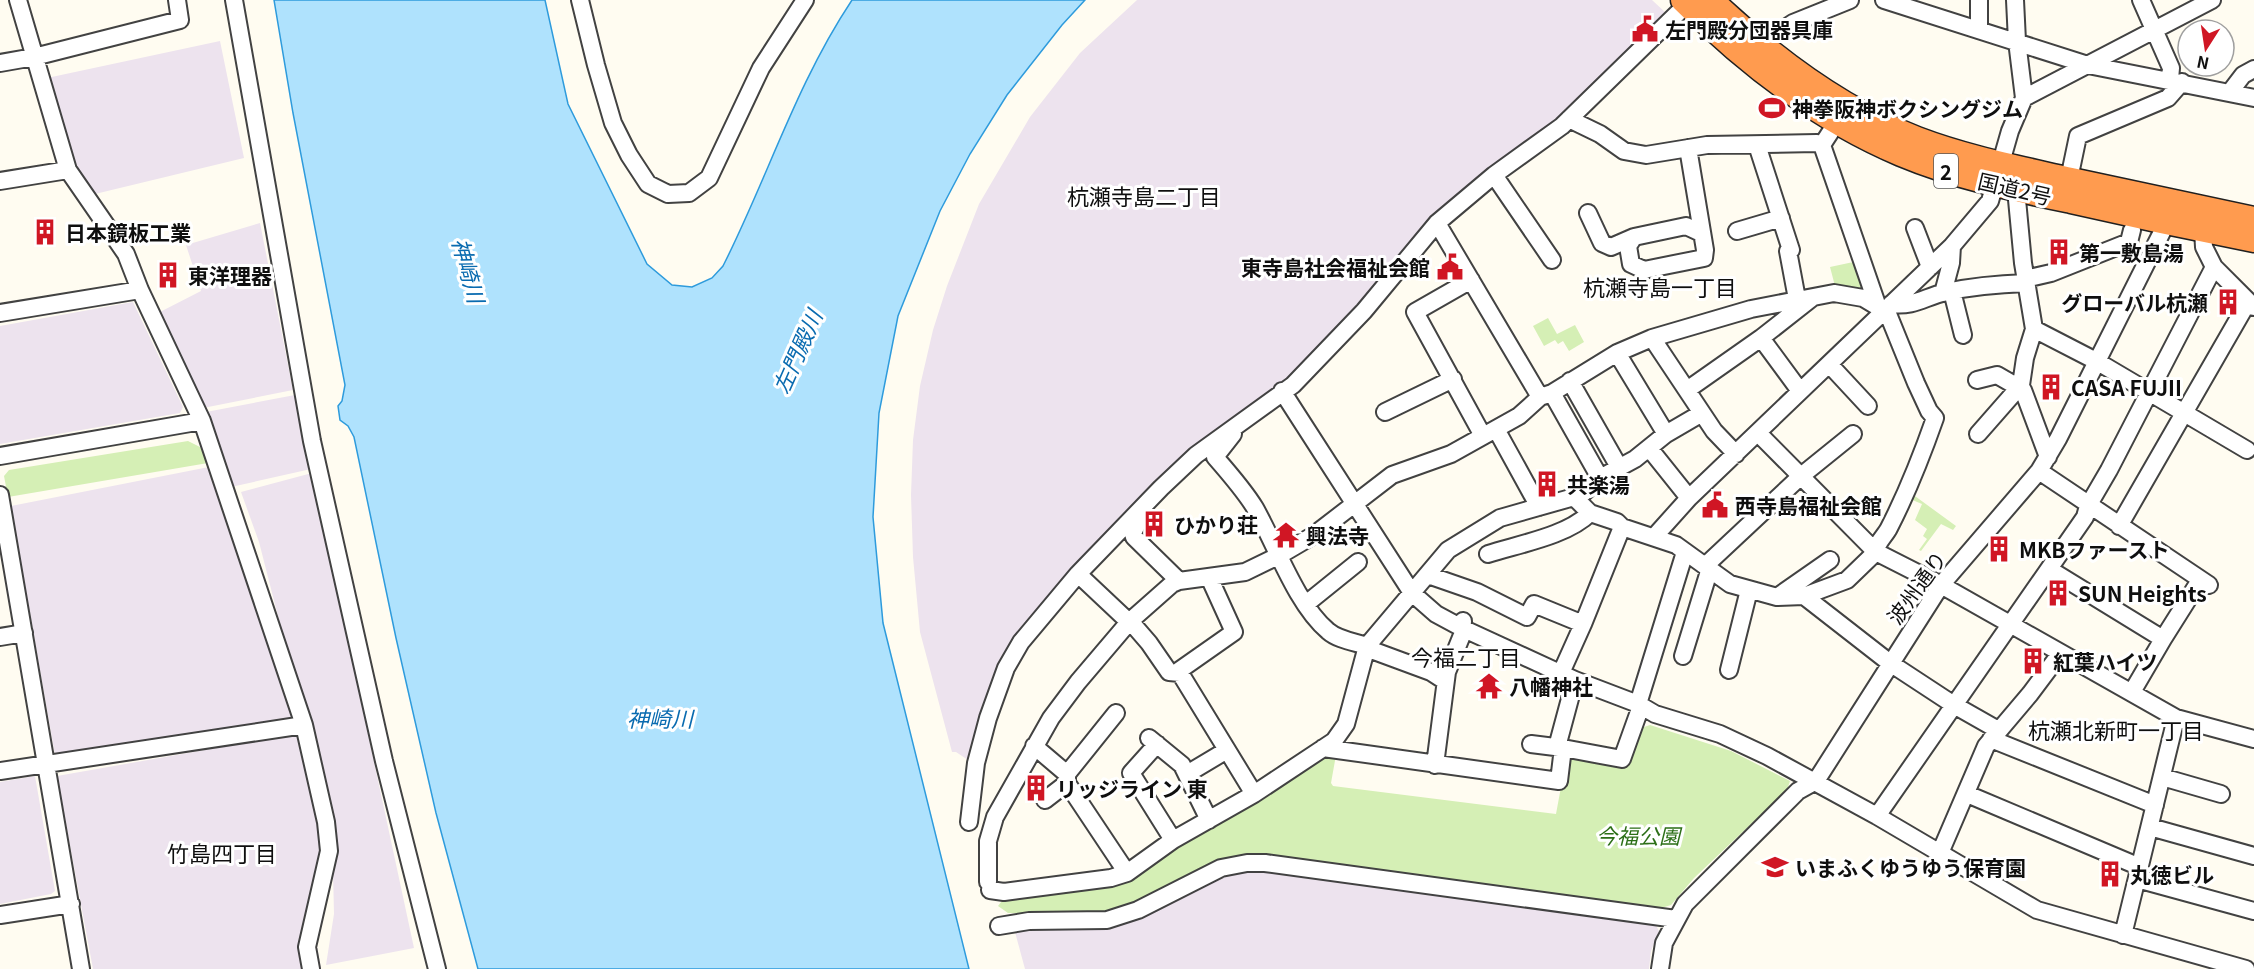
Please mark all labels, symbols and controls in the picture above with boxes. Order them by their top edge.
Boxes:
public building icon: 左門殿分団器具庫 [1630,14,1660,44]
place label: 左門殿分団器具庫 [1665,14,1833,44]
north arrow [2176,18,2236,78]
text: N [2194,51,2211,77]
sports icon: 神拳阪神ボクシングジム [1757,93,1787,123]
place label: 神拳阪神ボクシングジム [1792,93,2023,123]
road number: 2 [1934,154,1958,188]
street label: 国道2号 [1975,165,2055,211]
district label: 杭瀬寺島二丁目 [1067,179,1221,211]
building icon: 日本鏡板工業 [30,217,60,247]
place label: 日本鏡板工業 [65,217,191,247]
water label: 神崎川 [446,234,495,308]
building icon: 第一敷島湯 [2044,237,2074,267]
place label: 第一敷島湯 [2079,237,2184,267]
place label: 東寺島社会福祉会館 [1241,252,1430,282]
public building icon: 東寺島社会福祉会館 [1435,252,1465,282]
building icon: 東洋理器 [153,260,183,290]
place label: 東洋理器 [188,260,272,290]
district label: 杭瀬寺島一丁目 [1583,270,1737,302]
place label: グローバル杭瀬 [2061,287,2208,317]
building icon: グローバル杭瀬 [2213,287,2243,317]
water label: 左門殿川 [763,302,829,398]
building icon: CASA FUJII [2036,372,2066,402]
place label: CASA FUJII [2071,372,2182,402]
building icon: 共楽湯 [1532,469,1562,499]
place label: 共楽湯 [1567,469,1630,499]
public building icon: 西寺島福祉会館 [1700,490,1730,520]
place label: 西寺島福祉会館 [1735,490,1882,520]
building icon: ひかり荘 [1139,509,1169,539]
place label: ひかり荘 [1174,509,1258,539]
temple icon: 興法寺 [1271,520,1301,550]
place label: 興法寺 [1306,520,1369,550]
building icon: MKBファースト [1984,534,2014,564]
place label: MKBファースト [2019,534,2170,564]
street label: 波州通り [1879,544,1953,630]
building icon: SUN Heights [2043,578,2073,608]
place label: SUN Heights [2078,578,2207,608]
district label: 今福二丁目 [1411,640,1521,672]
building icon: 紅葉ハイツ [2018,646,2048,676]
place label: 紅葉ハイツ [2053,646,2158,676]
temple icon: 八幡神社 [1474,671,1504,701]
place label: 八幡神社 [1509,671,1593,701]
water label: 神崎川 [627,701,695,733]
district label: 杭瀬北新町一丁目 [2028,713,2204,745]
building icon: リッジライン 東 [1021,773,1051,803]
place label: リッジライン 東 [1056,773,1208,803]
park label: 今福公園 [1596,820,1683,850]
district label: 竹島四丁目 [167,836,277,868]
school or university icon: いまふくゆうゆう保育園 [1760,852,1790,882]
place label: いまふくゆうゆう保育園 [1795,852,2026,882]
building icon: 丸徳ビル [2095,859,2125,889]
place label: 丸徳ビル [2130,859,2214,889]

